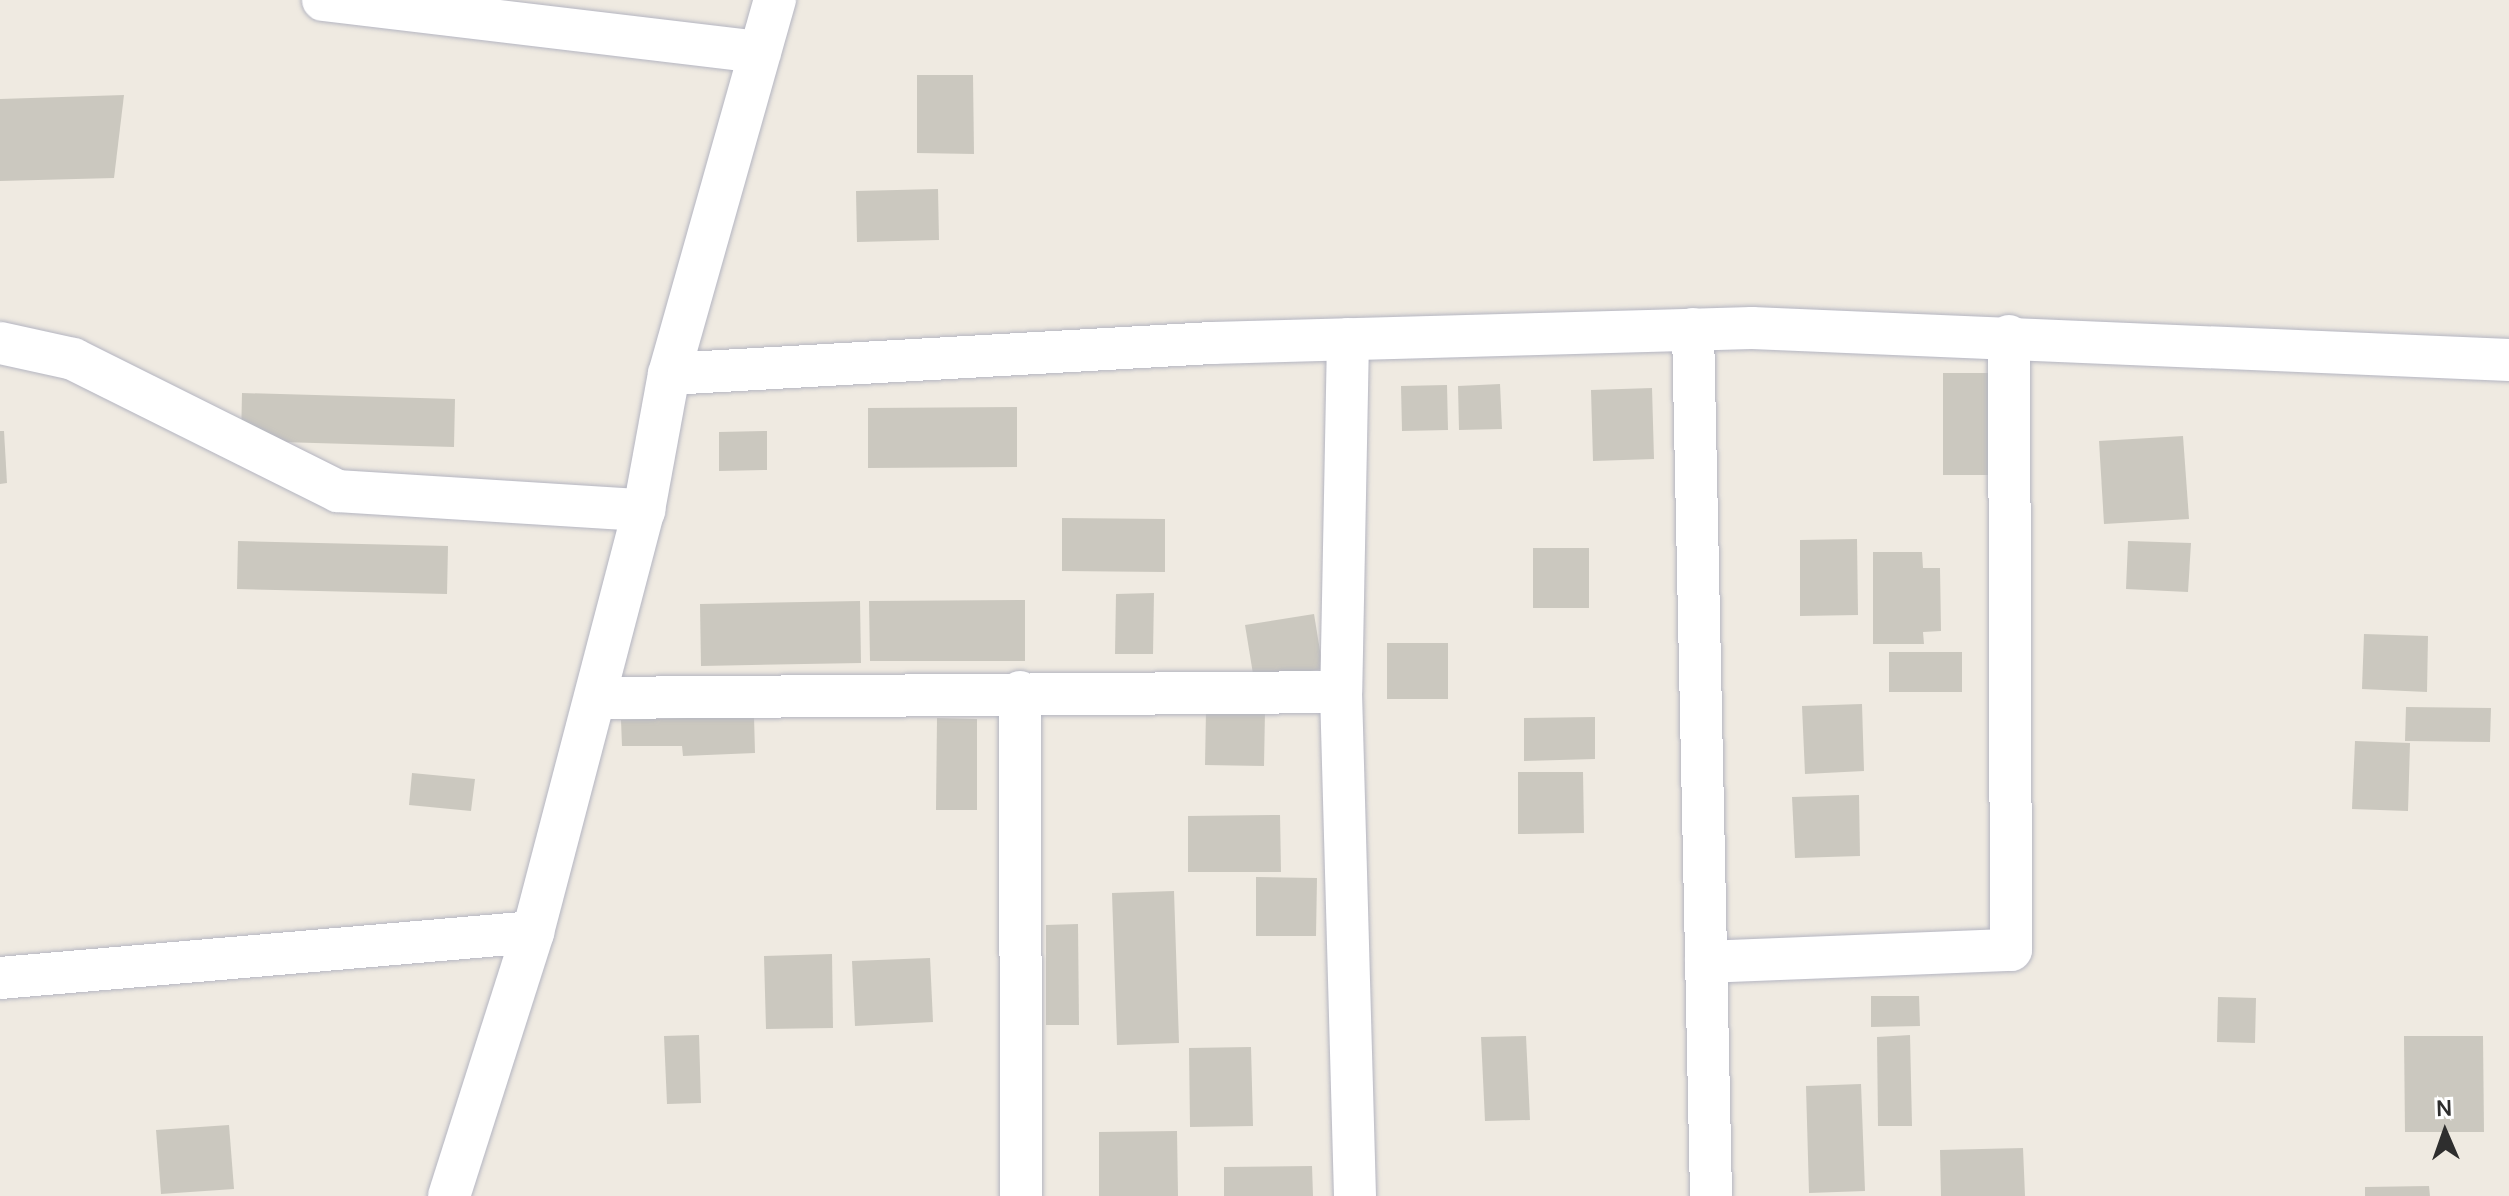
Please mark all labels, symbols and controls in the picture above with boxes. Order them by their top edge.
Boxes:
north arrow [2405,1092,2485,1172]
text: N [2436,1093,2453,1123]

